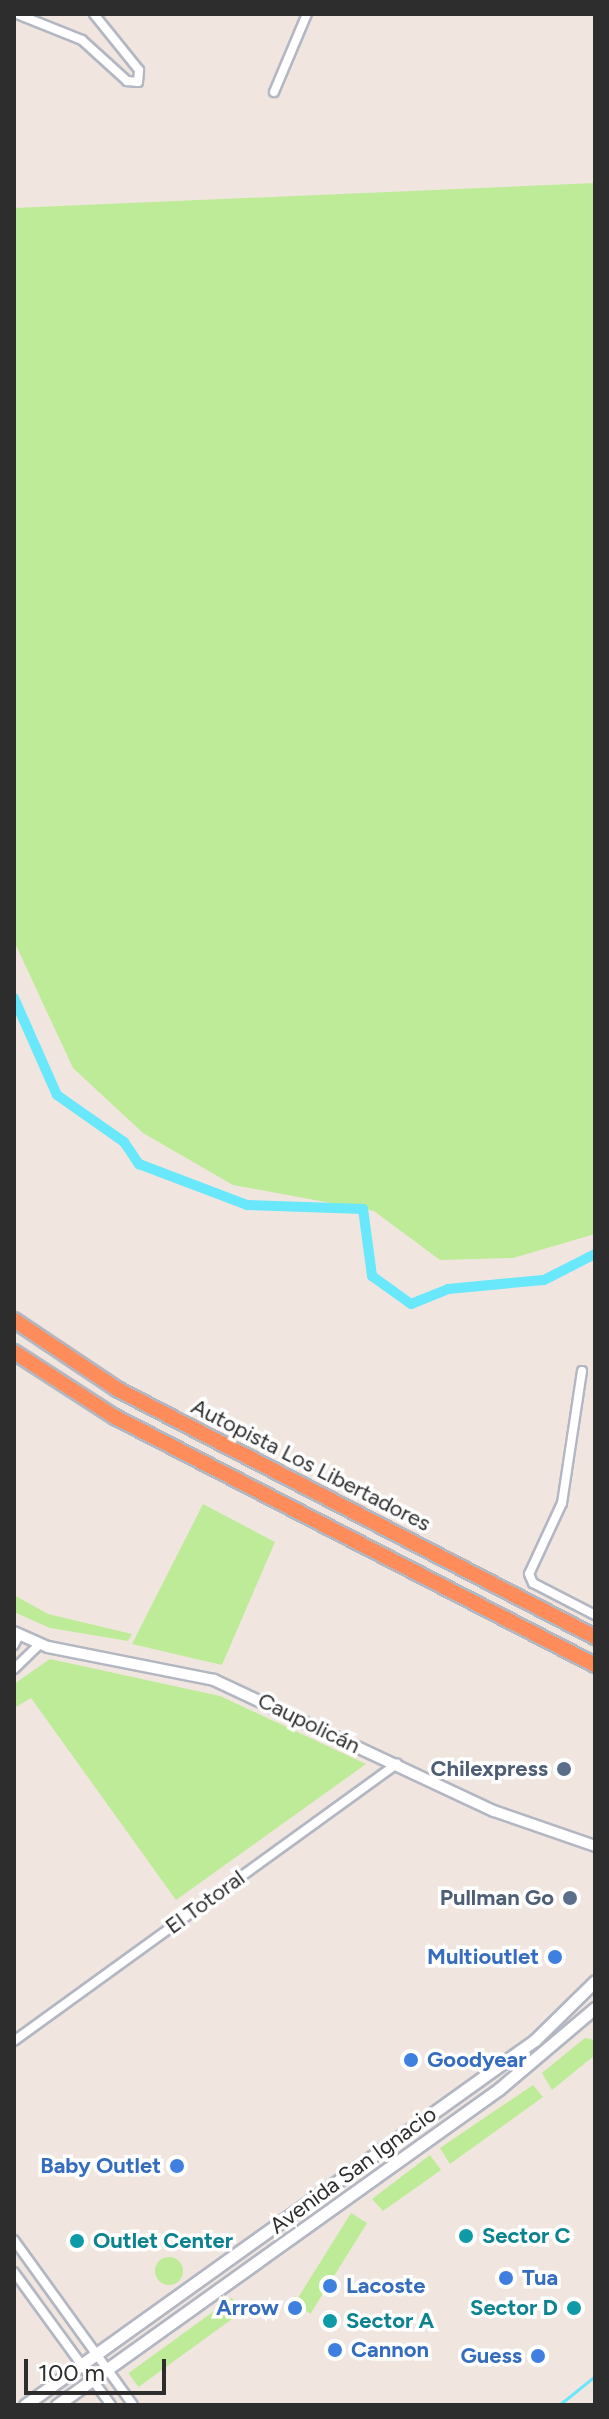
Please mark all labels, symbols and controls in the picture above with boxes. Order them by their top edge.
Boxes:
street label: Autopista Los Libertadores [187,1393,435,1537]
street label: Caupolicán [254,1687,364,1759]
place label: Chilexpress [431,1756,548,1782]
marker: Chilexpress [555,1760,573,1778]
street label: El Totoral [160,1864,250,1940]
place label: Pullman Go [440,1885,554,1911]
marker: Pullman Go [561,1889,579,1907]
place label: Multioutlet [427,1944,539,1970]
marker: Multioutlet [546,1948,564,1966]
place label: Goodyear [427,2047,527,2073]
marker: Goodyear [402,2051,420,2069]
street label: Avenida San Ignacio [265,2101,441,2239]
place label: Baby Outlet [40,2153,161,2179]
marker: Baby Outlet [168,2157,186,2175]
place label: Sector C [482,2223,571,2249]
marker: Sector C [457,2227,475,2245]
place label: Outlet Center [93,2228,233,2254]
marker: Outlet Center [68,2232,86,2250]
place label: Tua [522,2265,558,2291]
marker: Tua [497,2269,515,2287]
place label: Lacoste [346,2273,425,2299]
marker: Lacoste [321,2277,339,2295]
place label: Arrow [216,2295,279,2321]
place label: Sector D [470,2295,558,2321]
marker: Arrow [286,2299,304,2317]
marker: Sector D [565,2299,583,2317]
place label: Sector A [346,2308,434,2334]
marker: Sector A [321,2312,339,2330]
place label: Cannon [351,2337,429,2363]
marker: Cannon [326,2341,344,2359]
scale bar [28,2343,170,2393]
place label: Guess [460,2343,522,2369]
marker: Guess [529,2347,547,2365]
text: 100 m [38,2358,105,2387]

